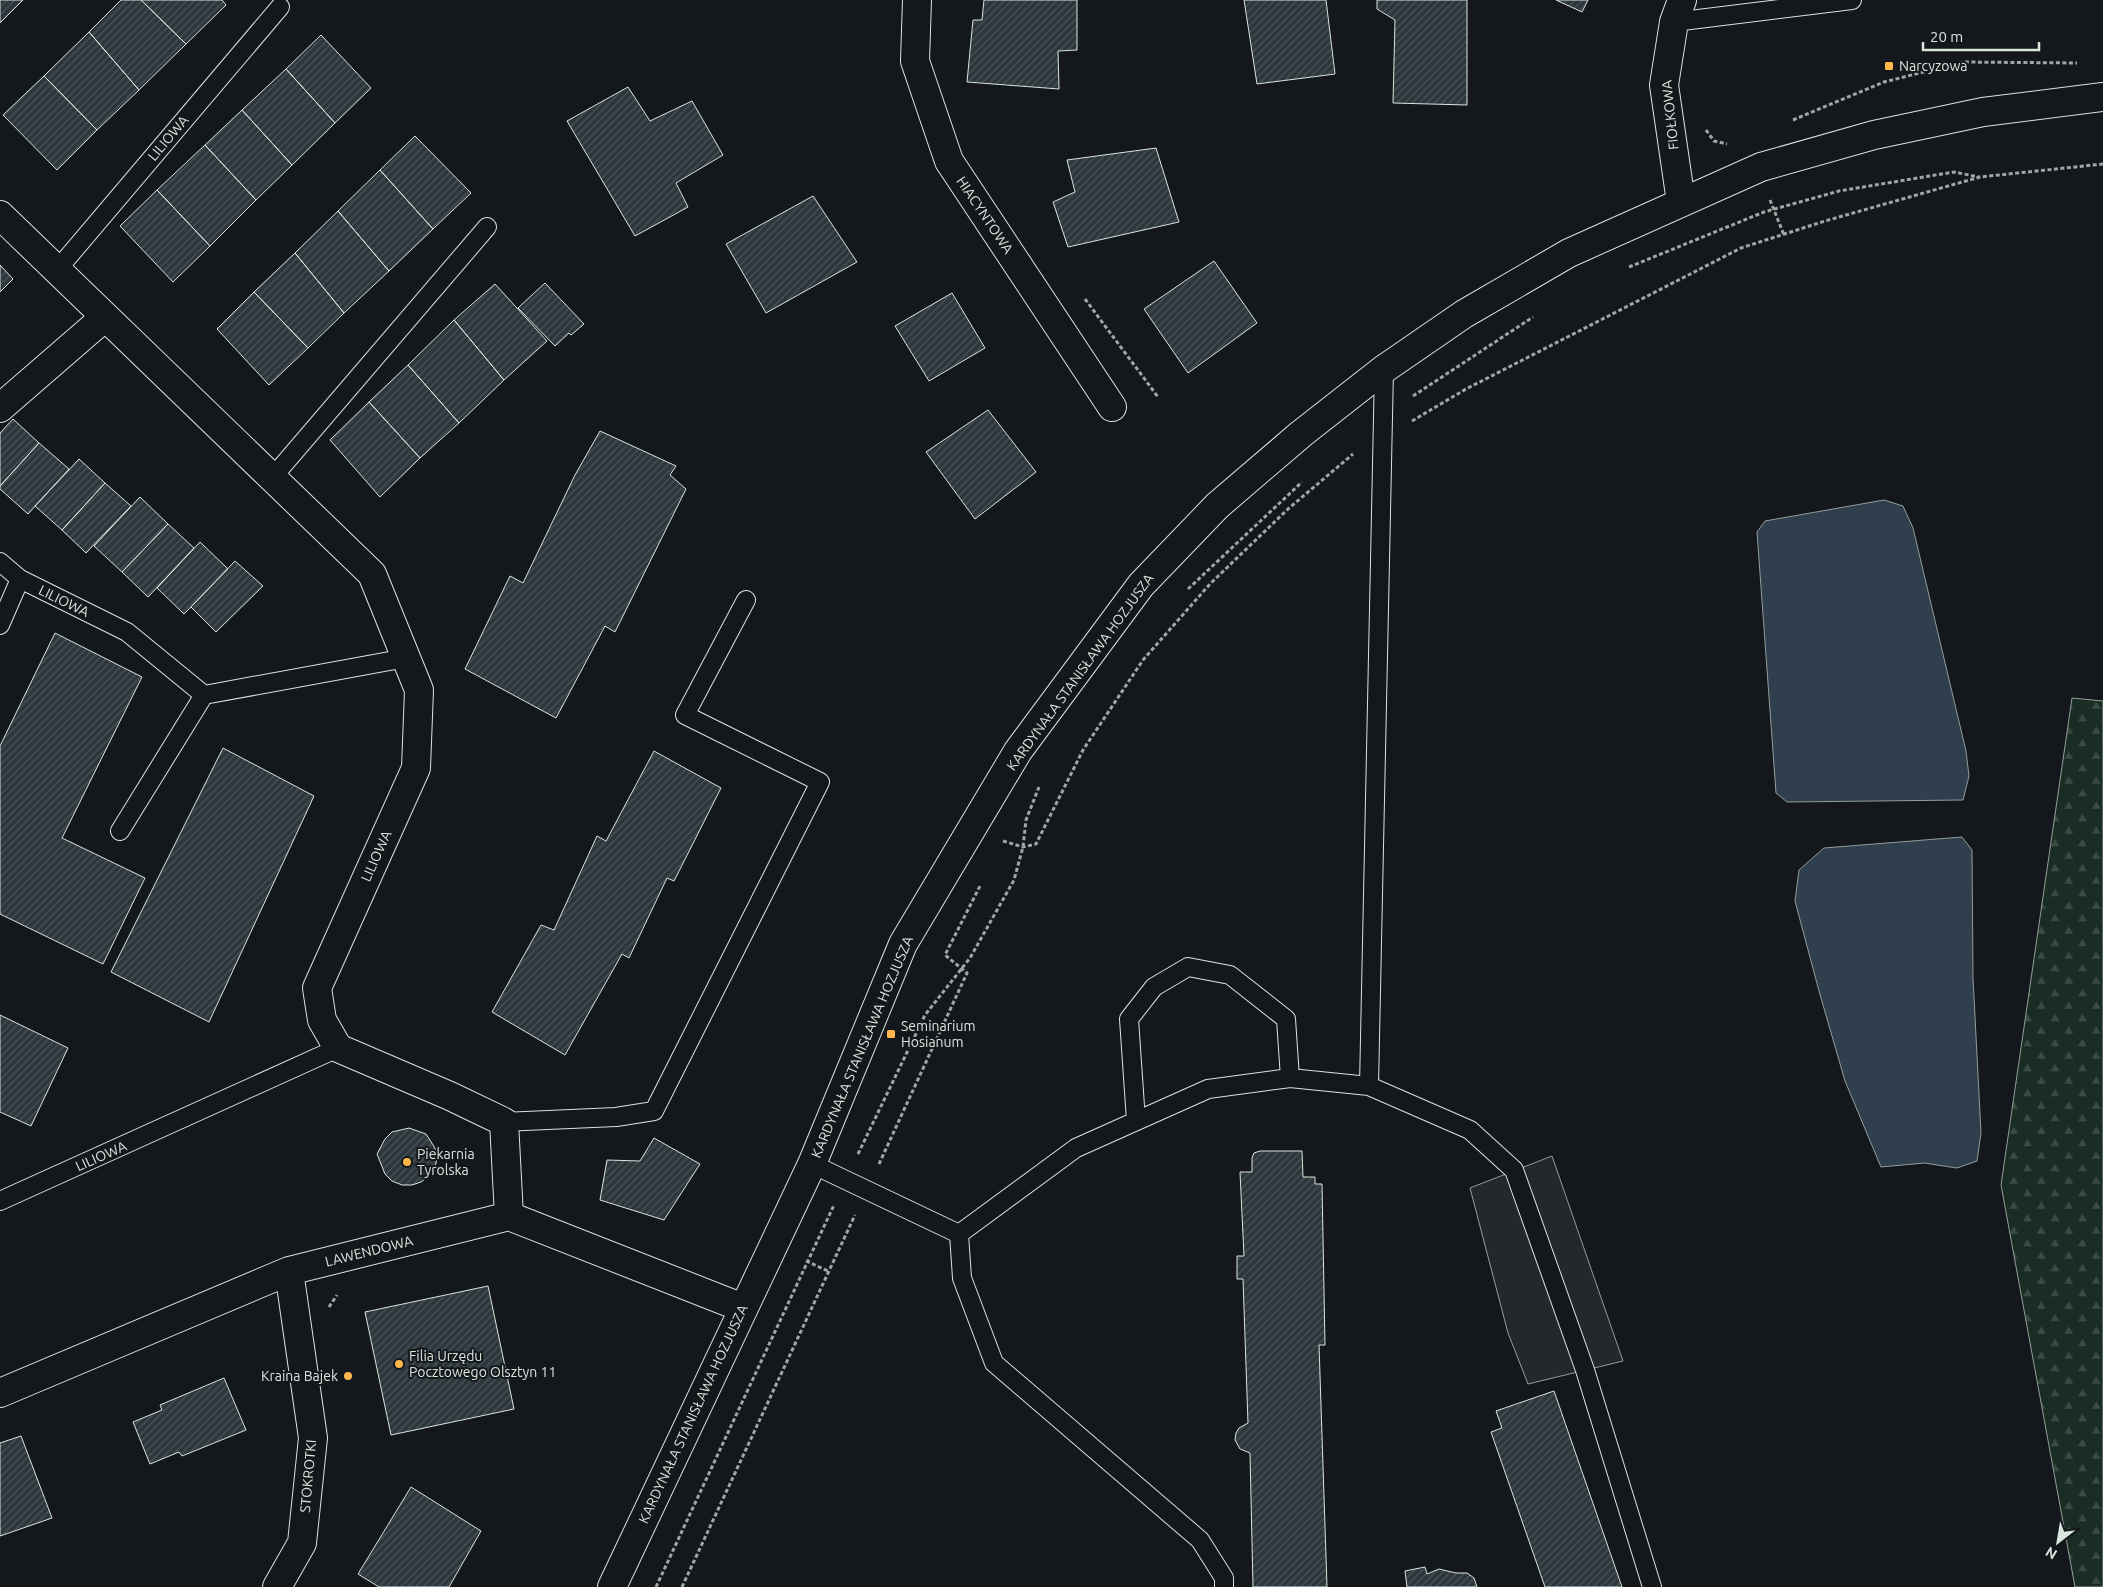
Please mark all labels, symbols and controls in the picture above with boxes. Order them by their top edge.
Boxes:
scale bar [1923,20,2039,52]
text: 20 m [1930,28,1963,45]
place label: Narcyzowa [1899,58,1967,74]
marker: Narcyzowa [1883,60,1895,72]
street label: FIOŁKOWA [1658,79,1682,151]
street label: LILIOWA [144,112,192,164]
street label: HIACYNTOWA [953,173,1017,257]
street label: KARDYNAŁA STANISŁAWA HOZJUSZA [1003,570,1157,774]
street label: LILIOWA [36,582,92,620]
street label: LILIOWA [358,828,394,884]
street label: KARDYNAŁA STANISŁAWA HOZJUSZA [808,934,916,1160]
place label: Seminarium Hosianum [901,1018,976,1050]
marker: Seminarium Hosianum [885,1028,897,1040]
street label: LILIOWA [73,1138,129,1174]
place label: Piekarnia Tyrolska [417,1146,475,1178]
marker: Piekarnia Tyrolska [401,1156,413,1168]
street label: LAWENDOWA [323,1232,415,1270]
street label: KARDYNAŁA STANISŁAWA HOZJUSZA [635,1302,751,1526]
place label: Filia Urzędu Pocztowego Olsztyn 11 [409,1348,556,1380]
marker: Filia Urzędu Pocztowego Olsztyn 11 [393,1358,405,1370]
place label: Kraina Bajek [261,1368,338,1384]
marker: Kraina Bajek [342,1370,354,1382]
street label: STOKROTKI [297,1439,319,1513]
north arrow [2033,1517,2083,1567]
text: N [2043,1544,2060,1563]

